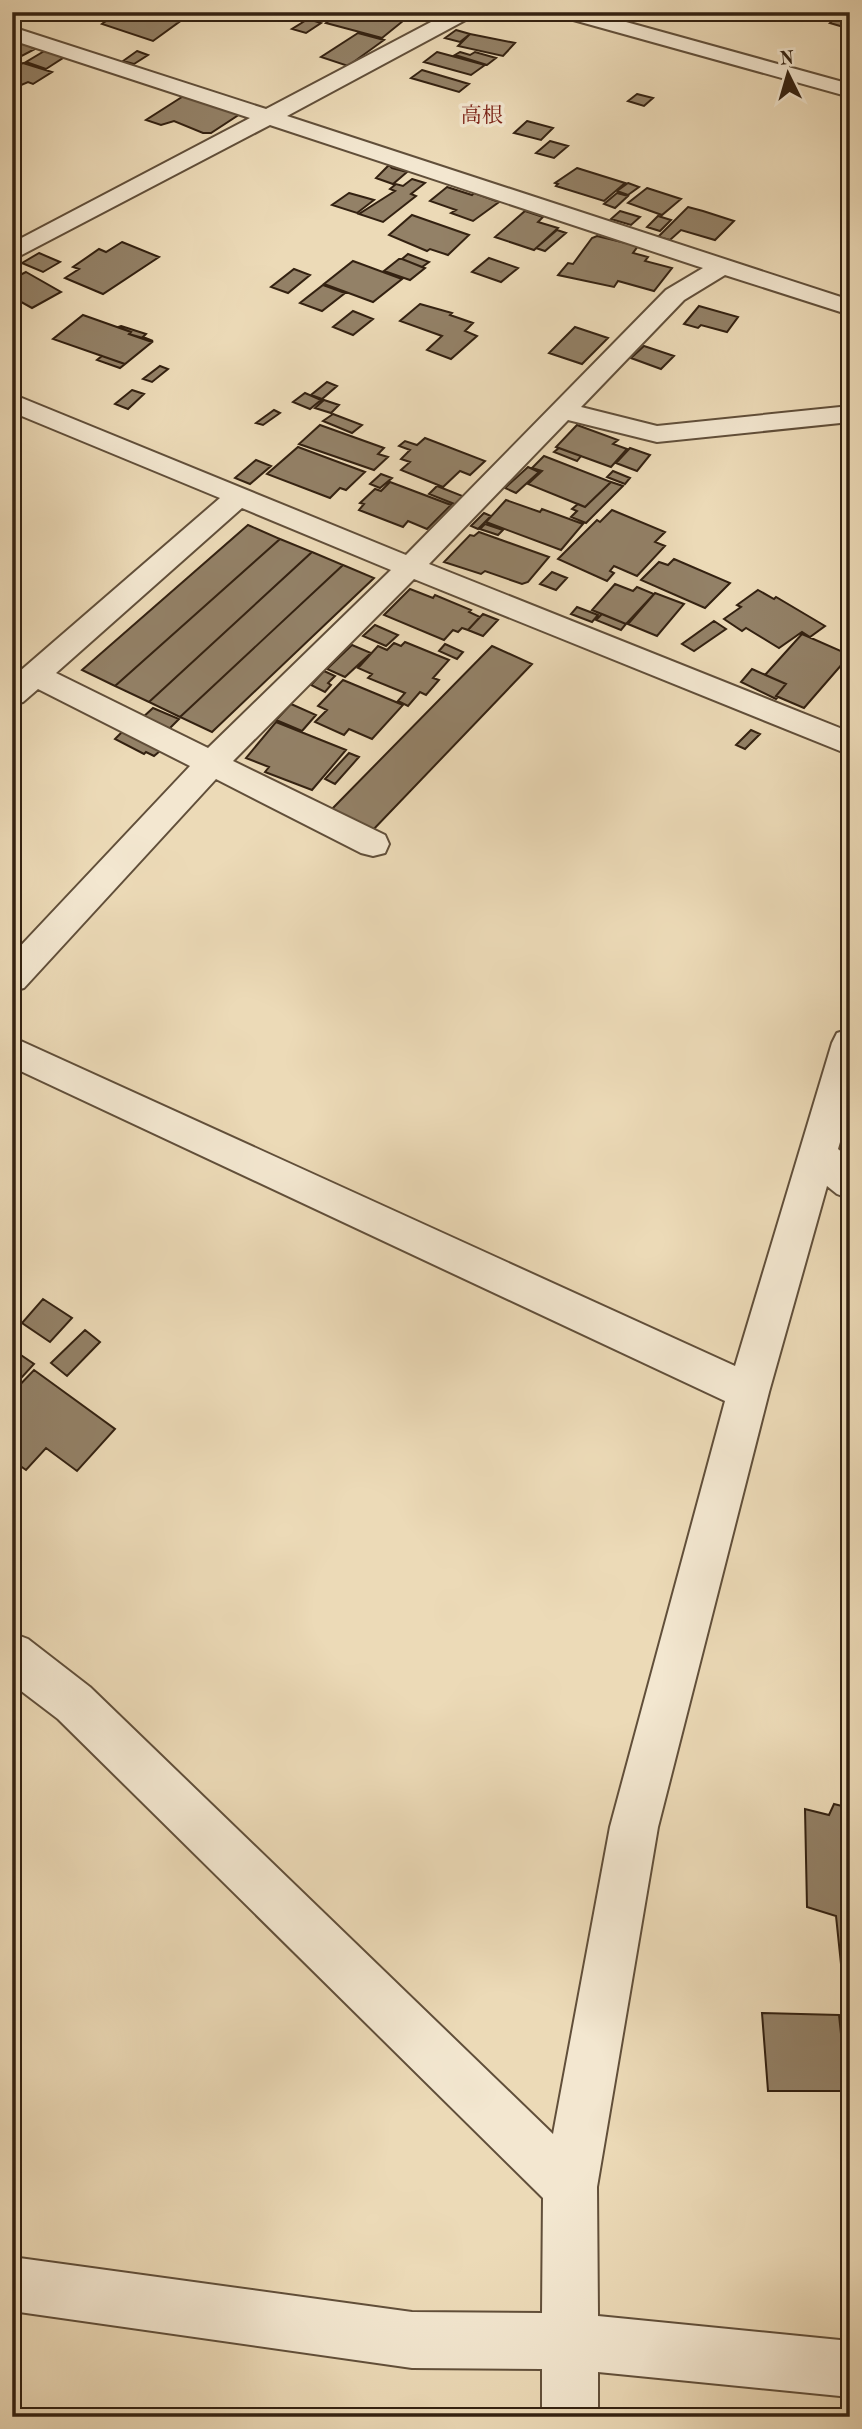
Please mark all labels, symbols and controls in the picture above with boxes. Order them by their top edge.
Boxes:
north arrow [754,38,824,108]
text: N [779,49,795,70]
district label: 高根 [461,104,503,127]

